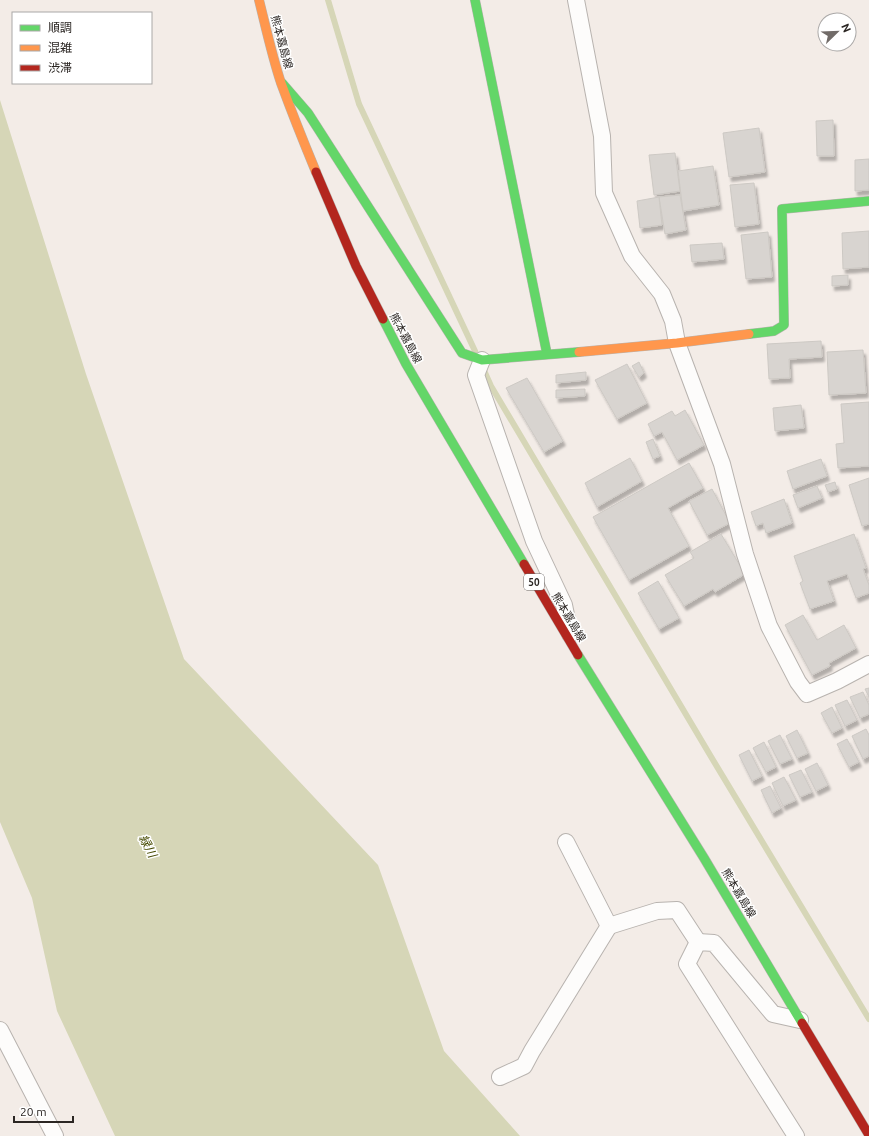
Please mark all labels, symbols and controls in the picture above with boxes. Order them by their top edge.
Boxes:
legend [12,12,152,84]
north arrow [817,12,857,52]
street label: 熊本嘉島線 [269,14,295,70]
text: 順調 [48,21,72,34]
text: N [839,22,853,34]
text: 混雑 [48,41,72,54]
text: 渋滞 [48,61,72,74]
street label: 熊本嘉島線 [388,311,424,365]
road number: 50 [524,574,544,590]
street label: 熊本嘉島線 [550,590,588,644]
water label: 緑川 [137,832,160,861]
street label: 熊本嘉島線 [720,866,758,920]
scale bar [14,1098,73,1124]
text: 20 m [20,1105,47,1118]

